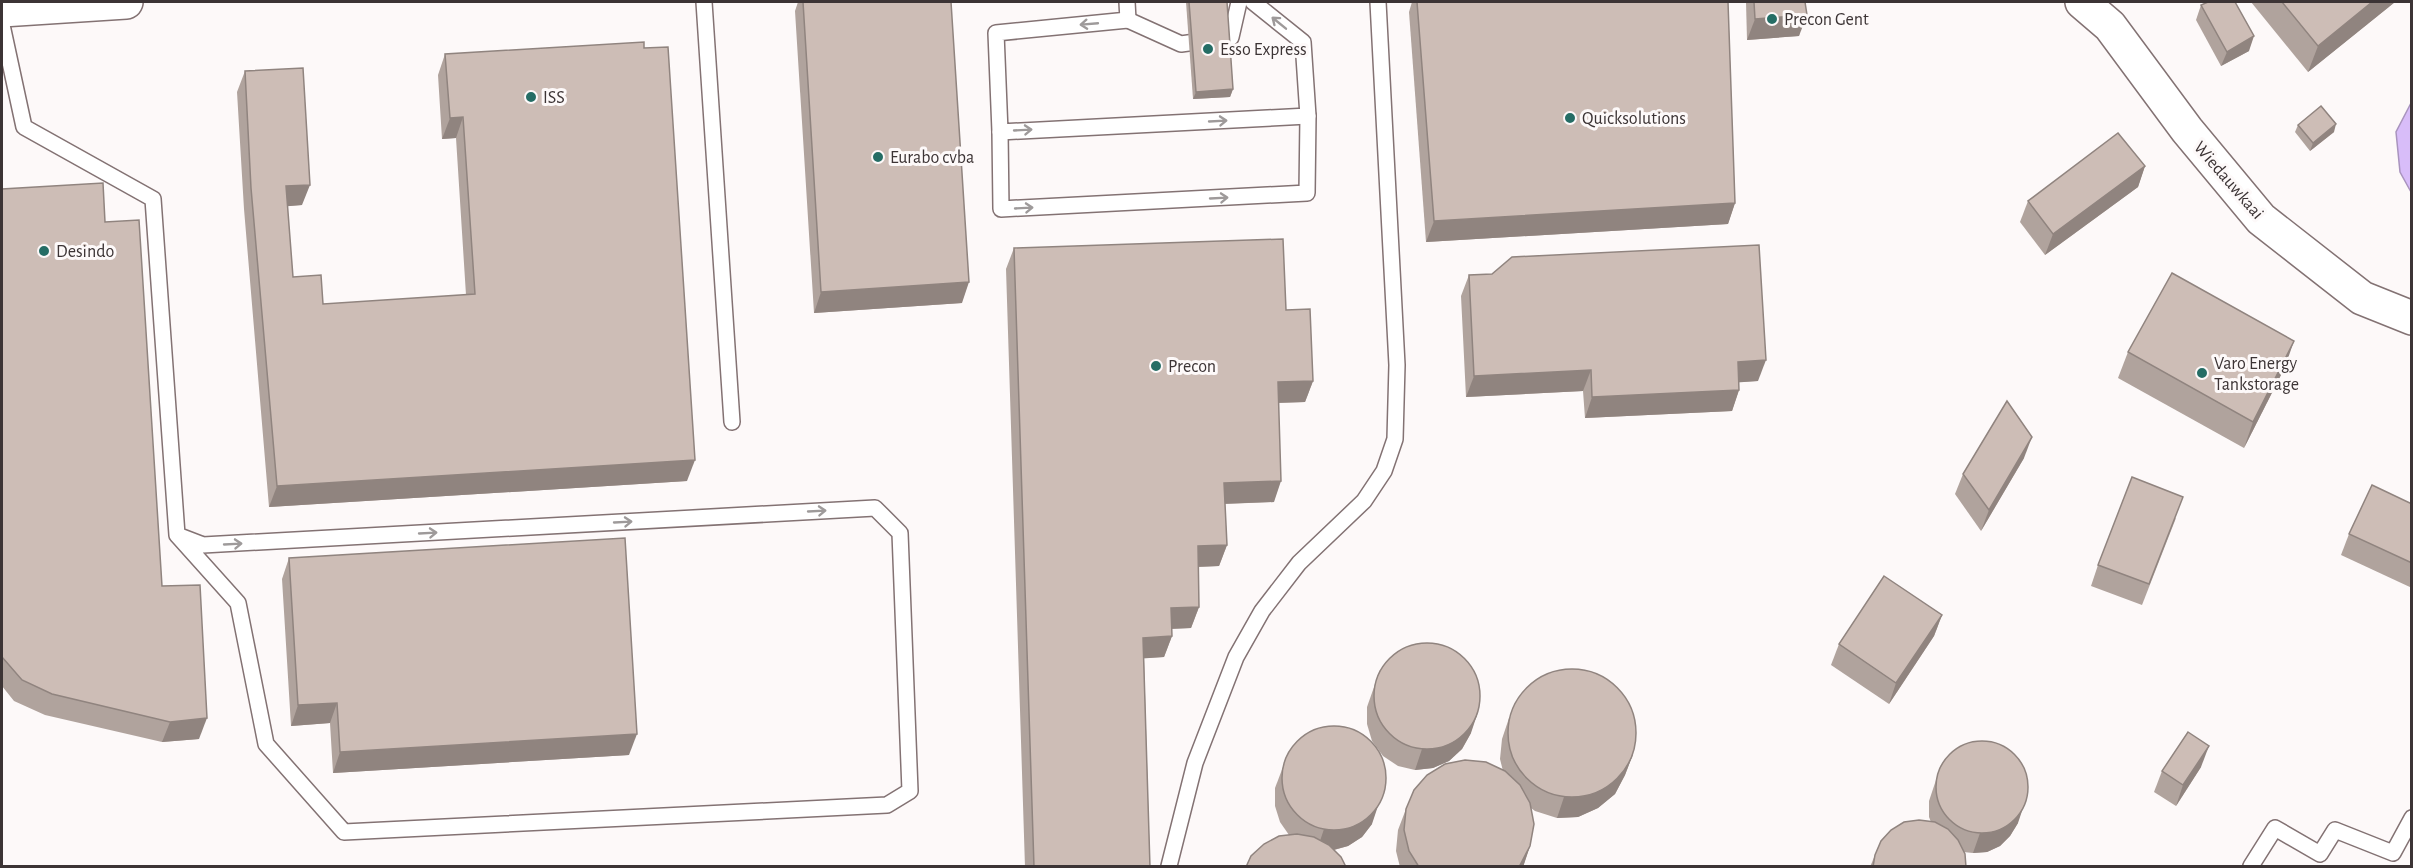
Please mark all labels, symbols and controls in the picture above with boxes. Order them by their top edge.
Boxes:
place label: Precon Gent [1784,11,1869,29]
marker: Precon Gent [1765,12,1779,26]
one-way arrow [1271,16,1287,29]
one-way arrow [1079,19,1099,30]
place label: Esso Express [1220,41,1307,59]
marker: Esso Express [1201,42,1215,56]
place label: ISS [543,89,565,107]
marker: ISS [524,90,538,104]
place label: Quicksolutions [1582,110,1686,128]
marker: Quicksolutions [1563,111,1577,125]
one-way arrow [1208,115,1228,126]
one-way arrow [1013,125,1033,136]
street label: Wiedauwkaai [2190,138,2267,223]
place label: Eurabo cvba [890,149,974,167]
marker: Eurabo cvba [871,150,885,164]
one-way arrow [1208,192,1228,203]
one-way arrow [1014,203,1034,214]
place label: Desindo [56,243,115,261]
marker: Desindo [37,244,51,258]
place label: Varo Energy Tankstorage [2214,355,2299,394]
place label: Precon [1168,358,1216,376]
marker: Precon [1149,359,1163,373]
marker: Varo Energy Tankstorage [2195,366,2209,380]
one-way arrow [807,506,827,517]
one-way arrow [612,517,632,528]
one-way arrow [417,527,437,538]
one-way arrow [223,538,243,549]

